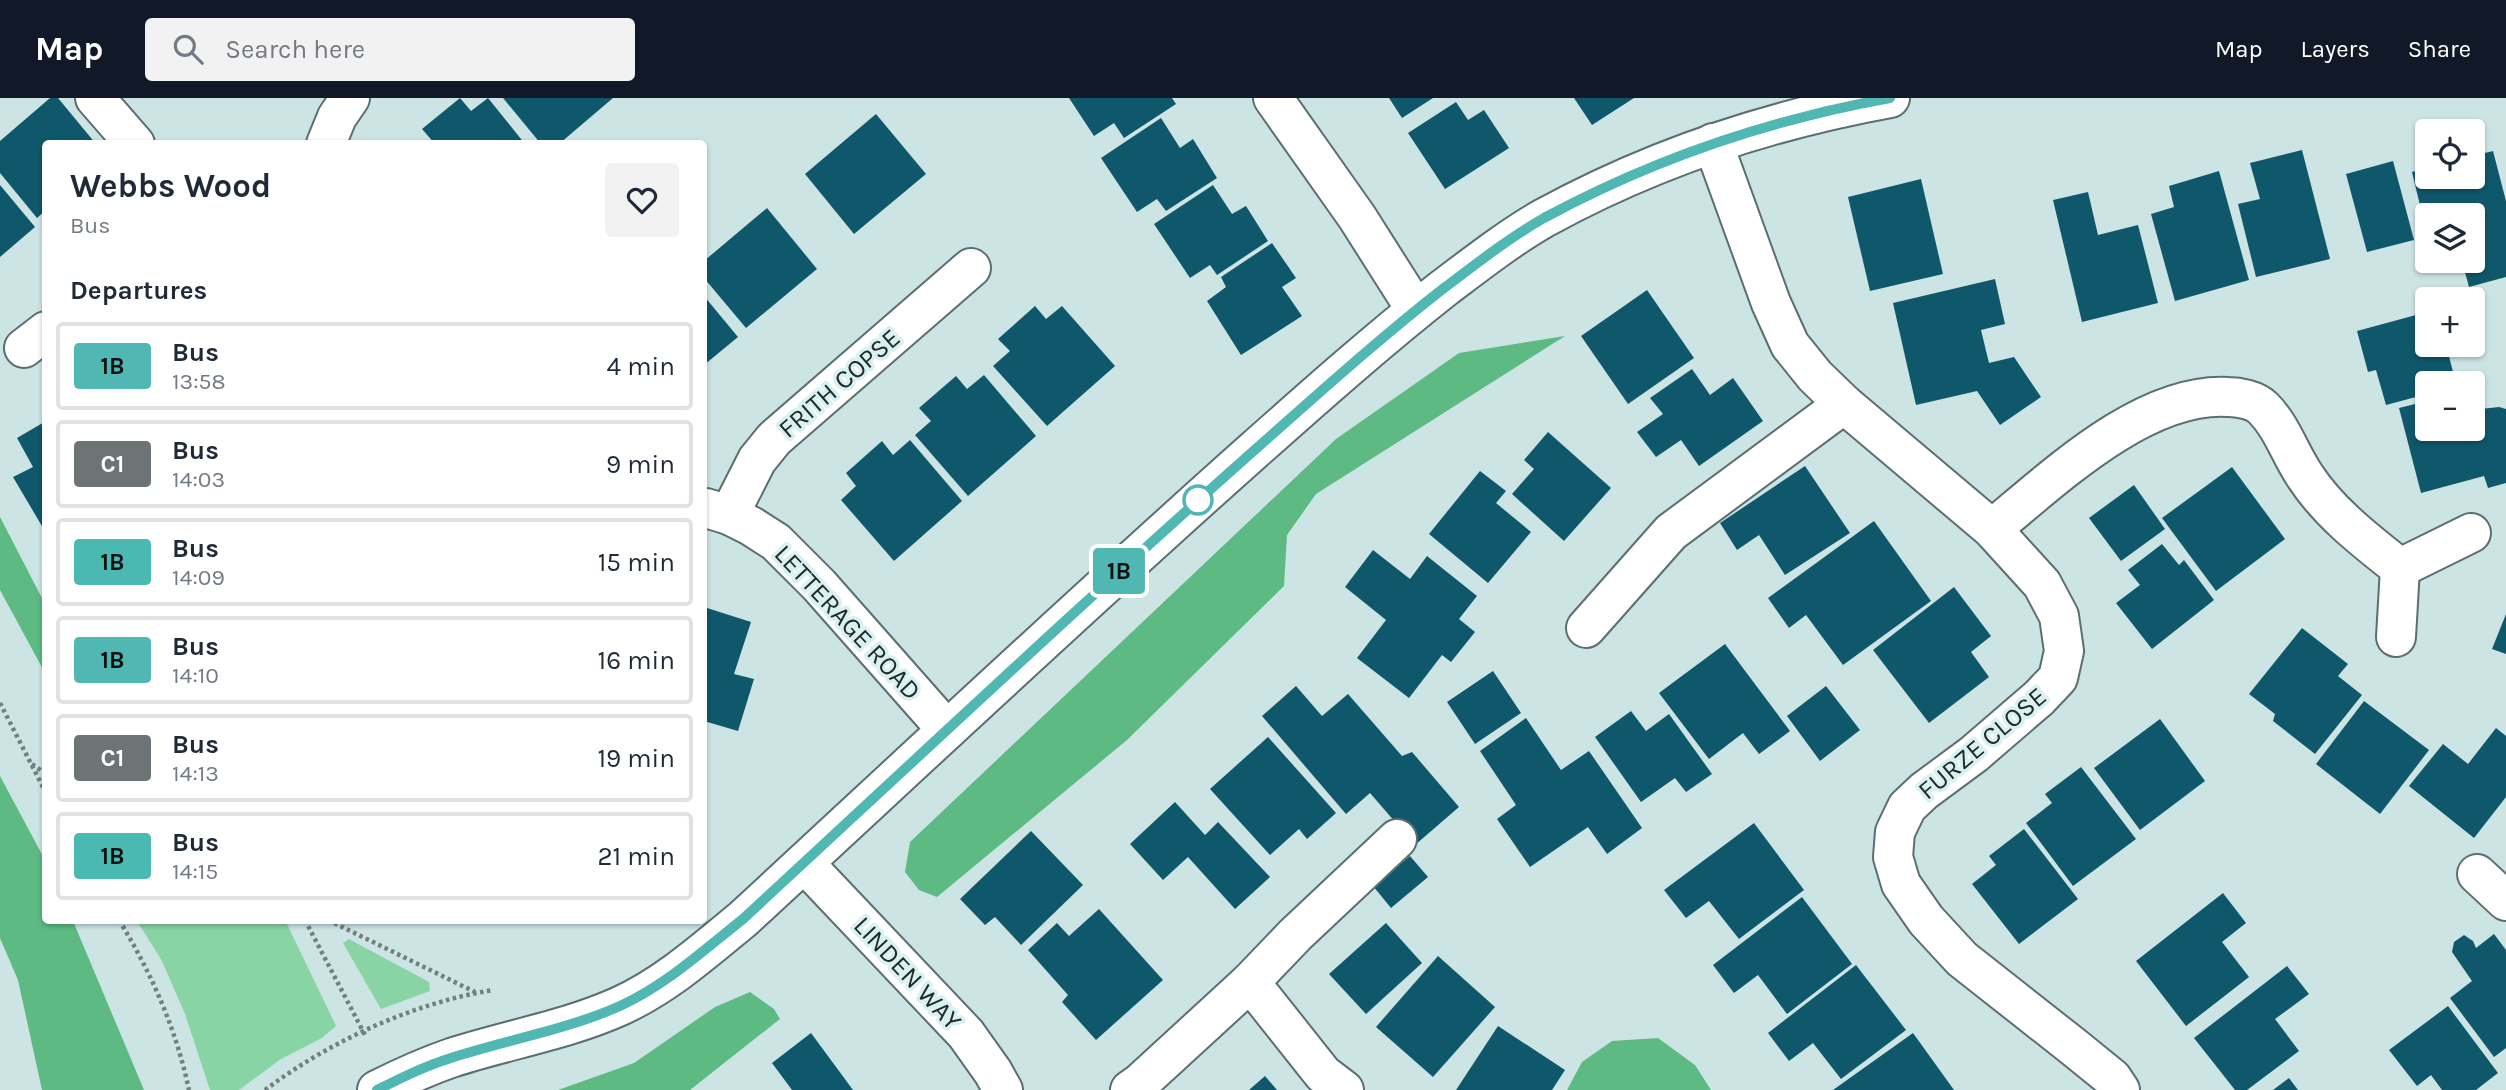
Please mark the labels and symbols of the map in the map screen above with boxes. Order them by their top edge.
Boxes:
street label: FRITH COPSE [772,322,906,445]
unlabelled marker [1183,485,1213,515]
street label: LETTERAGE ROAD [768,538,927,706]
line badge: 1B [1088,548,1150,594]
street label: FURZE CLOSE [1912,681,2053,806]
street label: LINDEN WAY [847,910,969,1037]

